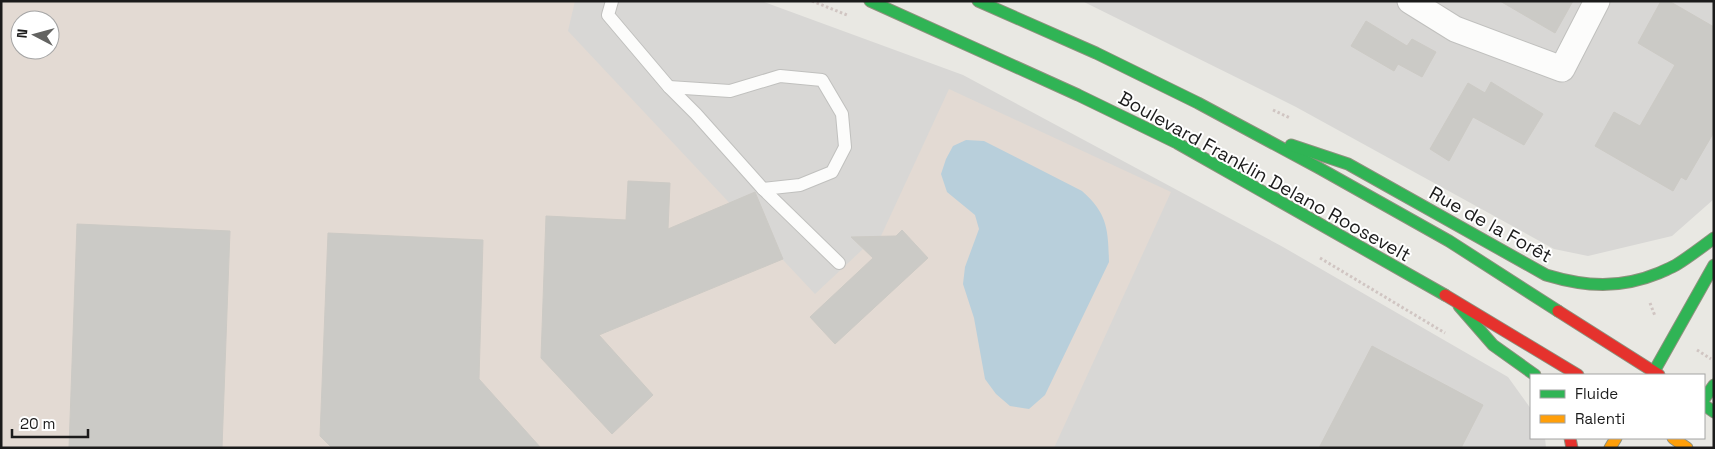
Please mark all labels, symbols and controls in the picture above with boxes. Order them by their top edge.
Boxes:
north arrow [10,10,60,60]
text: N [13,28,32,39]
street label: Boulevard Franklin Delano Roosevelt [1114,85,1415,267]
street label: Rue de la Forêt [1425,180,1557,269]
legend [1530,374,1705,439]
text: Fluide [1575,384,1618,403]
scale bar [12,406,89,438]
text: Ralenti [1575,409,1625,428]
text: 20 m [20,414,55,433]

